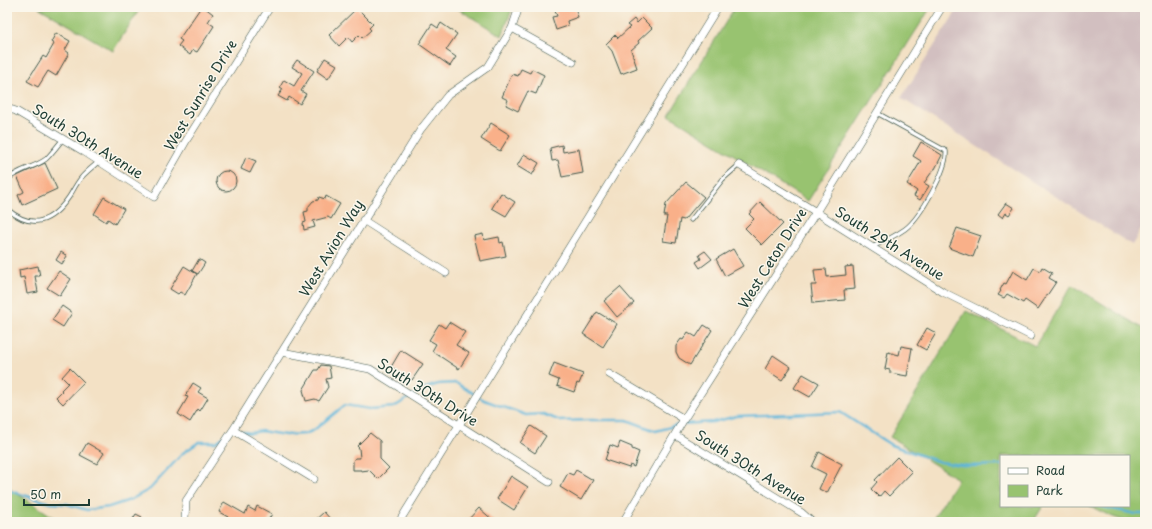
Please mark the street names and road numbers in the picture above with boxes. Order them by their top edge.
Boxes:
street label: West Sunrise Drive [158,35,242,155]
street label: South 30th Avenue [29,98,148,184]
street label: West Avion Way [294,195,368,301]
street label: South 29th Avenue [831,201,949,285]
street label: West Ceton Drive [733,204,811,312]
street label: South 30th Drive [374,353,482,431]
street label: South 30th Avenue [692,424,811,510]

